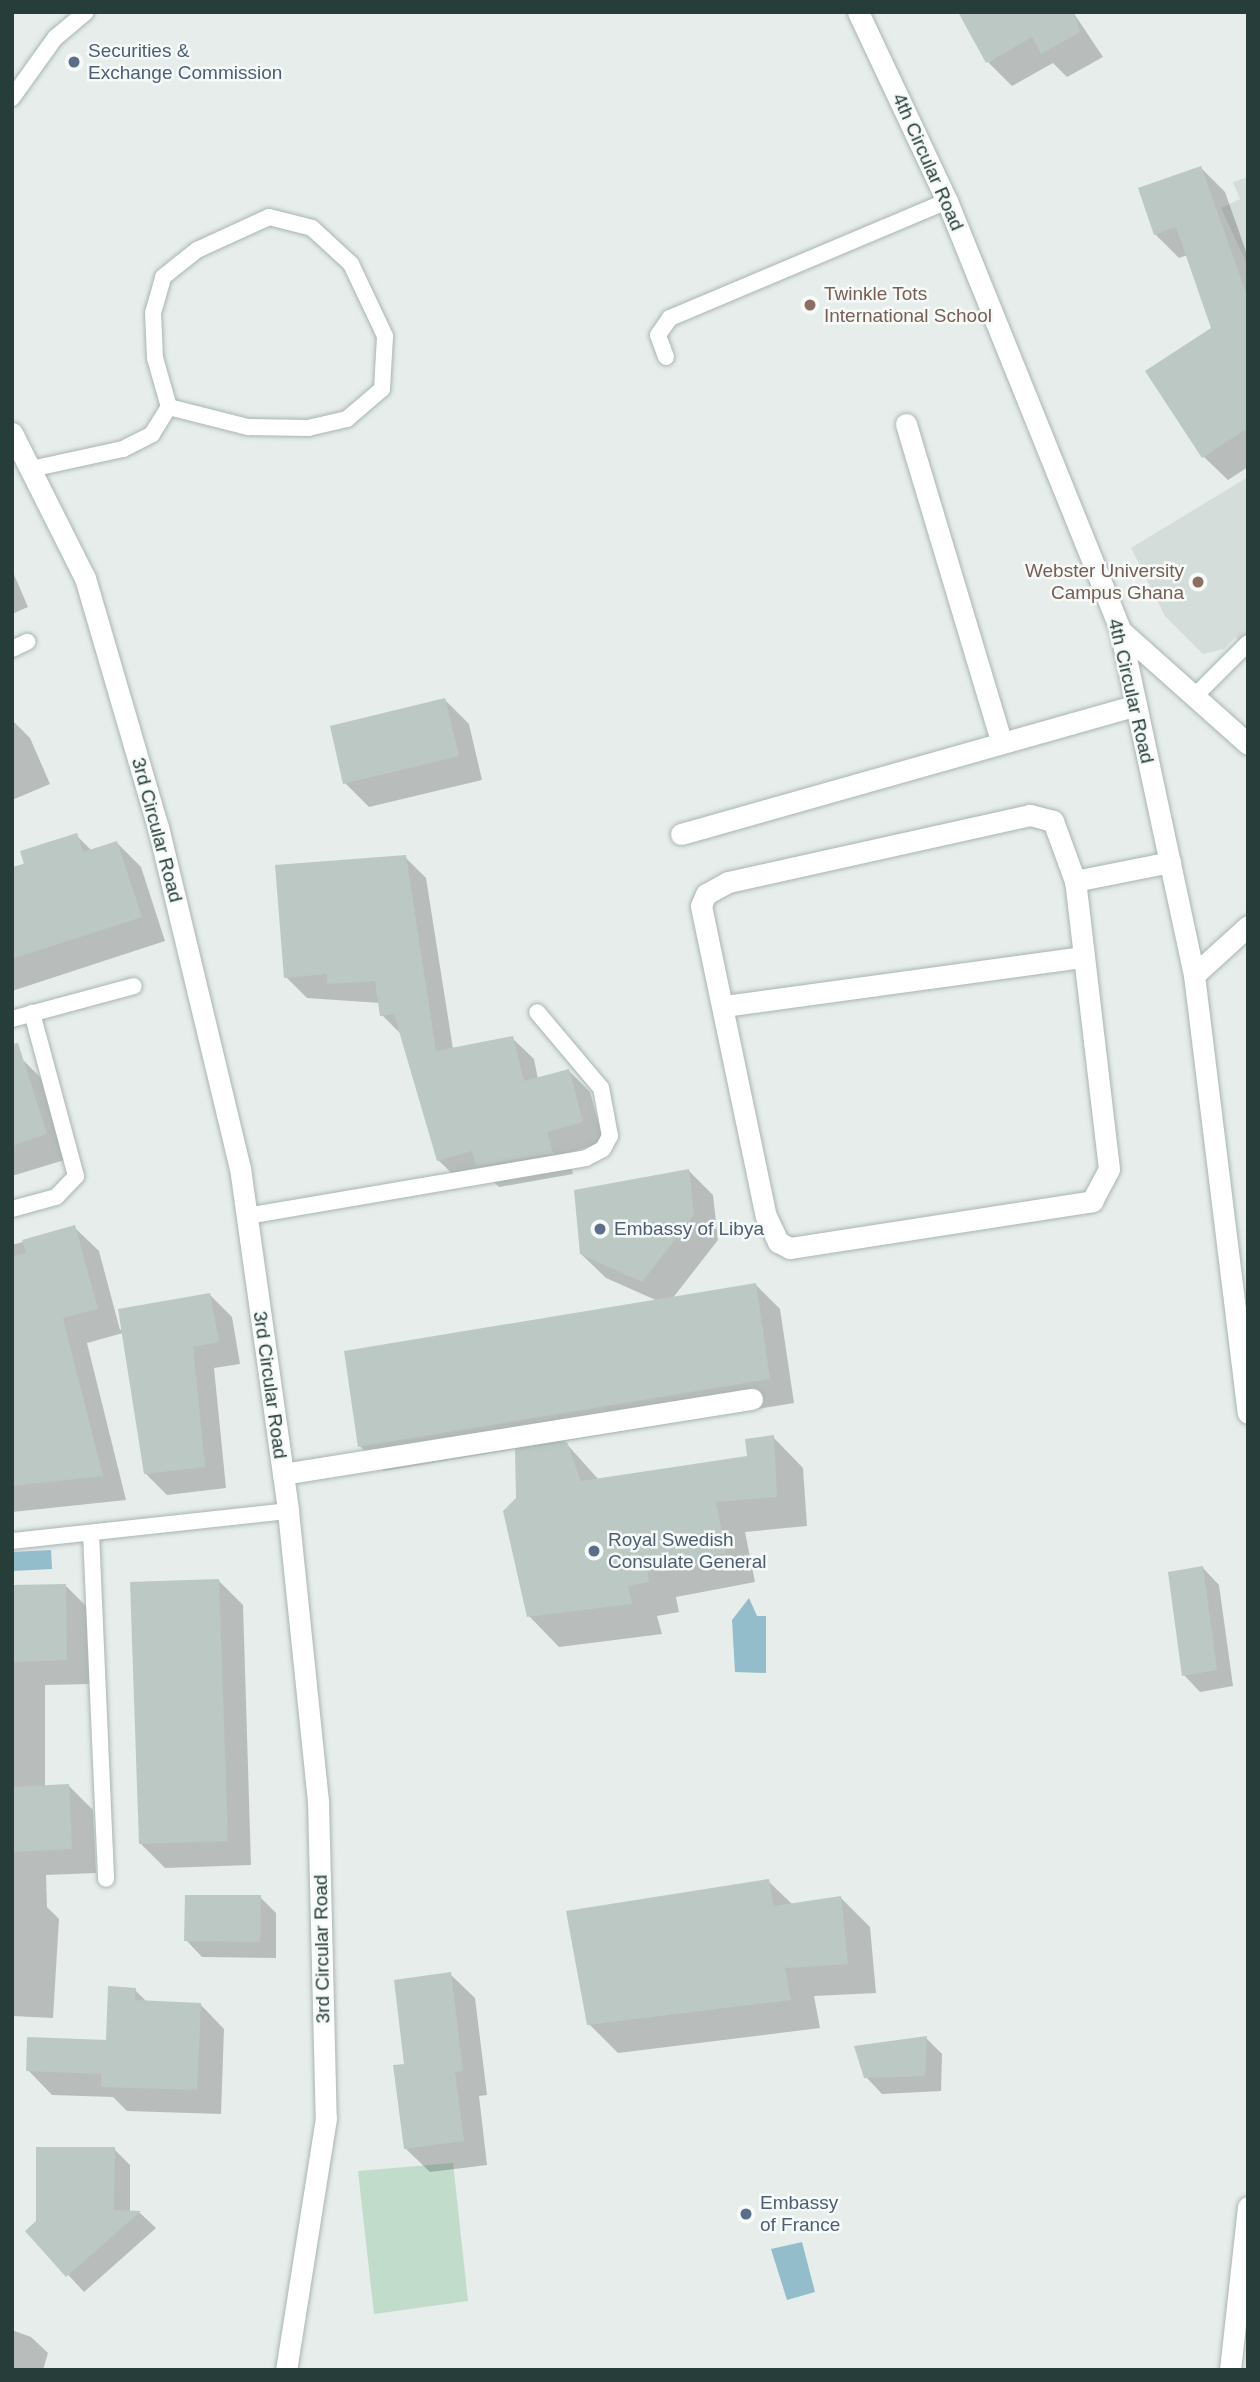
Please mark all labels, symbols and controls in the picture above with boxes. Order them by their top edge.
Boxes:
place label: Securities & Exchange Commission [88,40,282,84]
marker: Securities & Exchange Commission [66,54,82,70]
street label: 4th Circular Road [888,90,968,234]
place label: Twinkle Tots International School [824,283,992,327]
marker: Twinkle Tots International School [802,297,818,313]
place label: Webster University Campus Ghana [1025,560,1184,604]
marker: Webster University Campus Ghana [1190,574,1206,590]
street label: 4th Circular Road [1103,616,1159,766]
street label: 3rd Circular Road [127,755,187,905]
place label: Embassy of Libya [614,1218,764,1240]
marker: Embassy of Libya [592,1221,608,1237]
street label: 3rd Circular Road [248,1310,292,1460]
place label: Royal Swedish Consulate General [608,1529,766,1573]
marker: Royal Swedish Consulate General [586,1543,602,1559]
street label: 3rd Circular Road [309,1874,335,2024]
place label: Embassy of France [760,2192,840,2236]
marker: Embassy of France [738,2206,754,2222]

